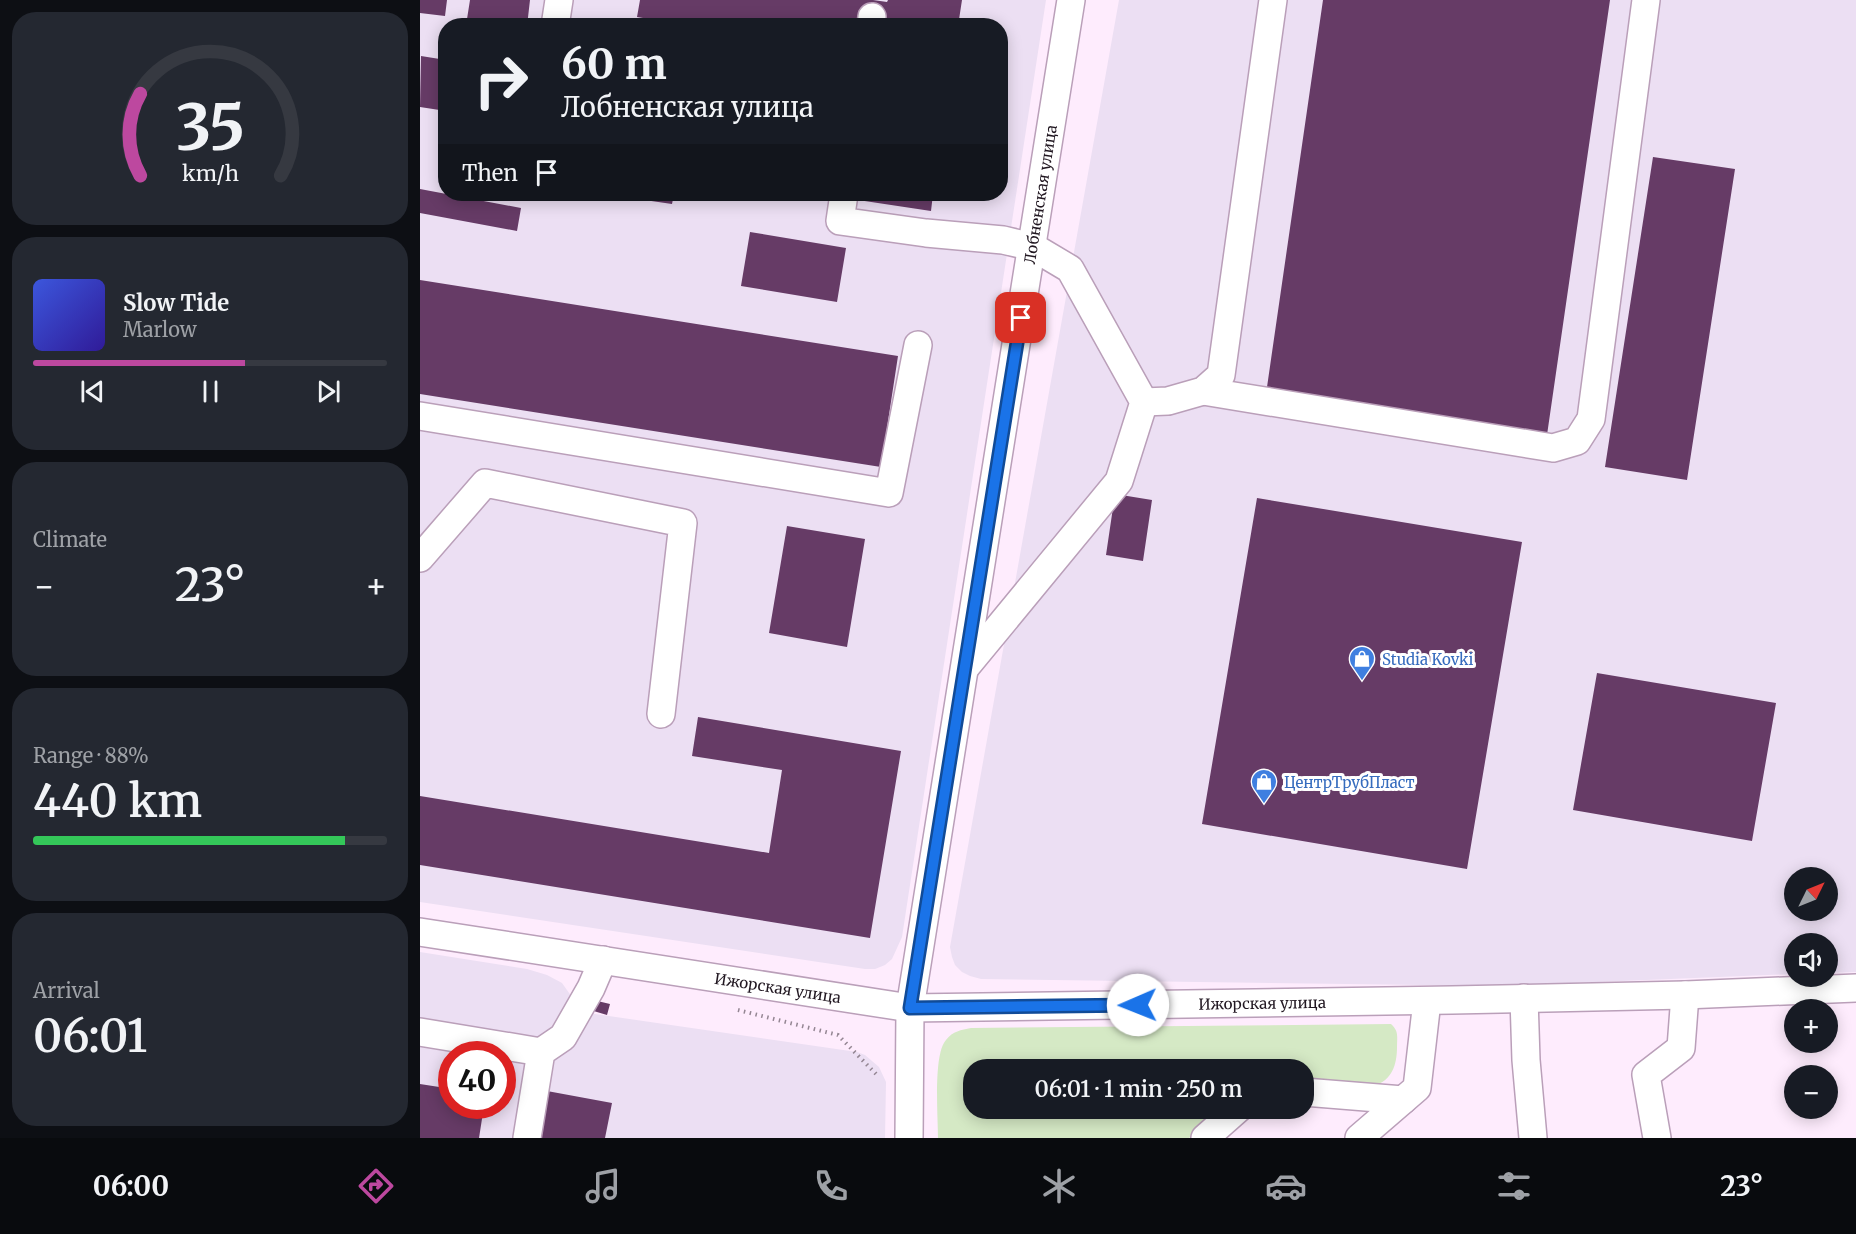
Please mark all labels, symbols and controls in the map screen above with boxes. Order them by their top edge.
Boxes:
text: 60 m [561,38,667,90]
icon: right [462,42,540,120]
text: 35 [175,89,245,167]
text: Лобненская улица [561,90,814,124]
street label: Лобненская улица [1020,123,1060,265]
icon: arrive [530,156,563,189]
text: Then [462,159,518,187]
text: km/h [182,160,238,187]
text: Slow Tide [123,289,229,317]
pin [995,292,1046,343]
icon: arrive [1004,301,1037,334]
text: Marlow [123,317,197,342]
icon: previous [76,375,109,408]
icon: pause [194,375,227,408]
icon: next [312,375,345,408]
text: Climate [33,527,107,552]
text: 23° [175,557,245,613]
text: − [33,566,55,607]
text: + [365,566,387,607]
shop icon: Studia Kovki [1347,644,1377,682]
place label: Studia Kovki [1382,650,1474,669]
text: Range · 88% [33,743,149,768]
shop icon: ЦентрТрубПласт [1249,767,1279,805]
text: 440 km [33,773,202,829]
place label: ЦентрТрубПласт [1284,773,1415,792]
north arrow [1784,867,1838,921]
map controls [1784,867,1838,1119]
button: sound [1784,933,1838,987]
street label: Ижорская улица [713,968,842,1007]
position arrow [1106,973,1170,1037]
text: Arrival [33,978,100,1003]
street label: Ижорская улица [1198,992,1326,1013]
button: + [1784,999,1838,1053]
text: 06:01 [33,1008,147,1064]
speed limit sign: 40 [438,1041,516,1119]
button: − [1784,1065,1838,1119]
text: 06:01 · 1 min · 250 m [1034,1075,1243,1103]
icon: directions [355,1165,397,1207]
icon: music [582,1165,624,1207]
icon: phone [810,1165,852,1207]
icon: climate [1038,1165,1080,1207]
icon: car [1265,1165,1307,1207]
icon: filters [1493,1165,1535,1207]
text: 06:00 [93,1169,169,1203]
text: 23° [1720,1169,1763,1203]

